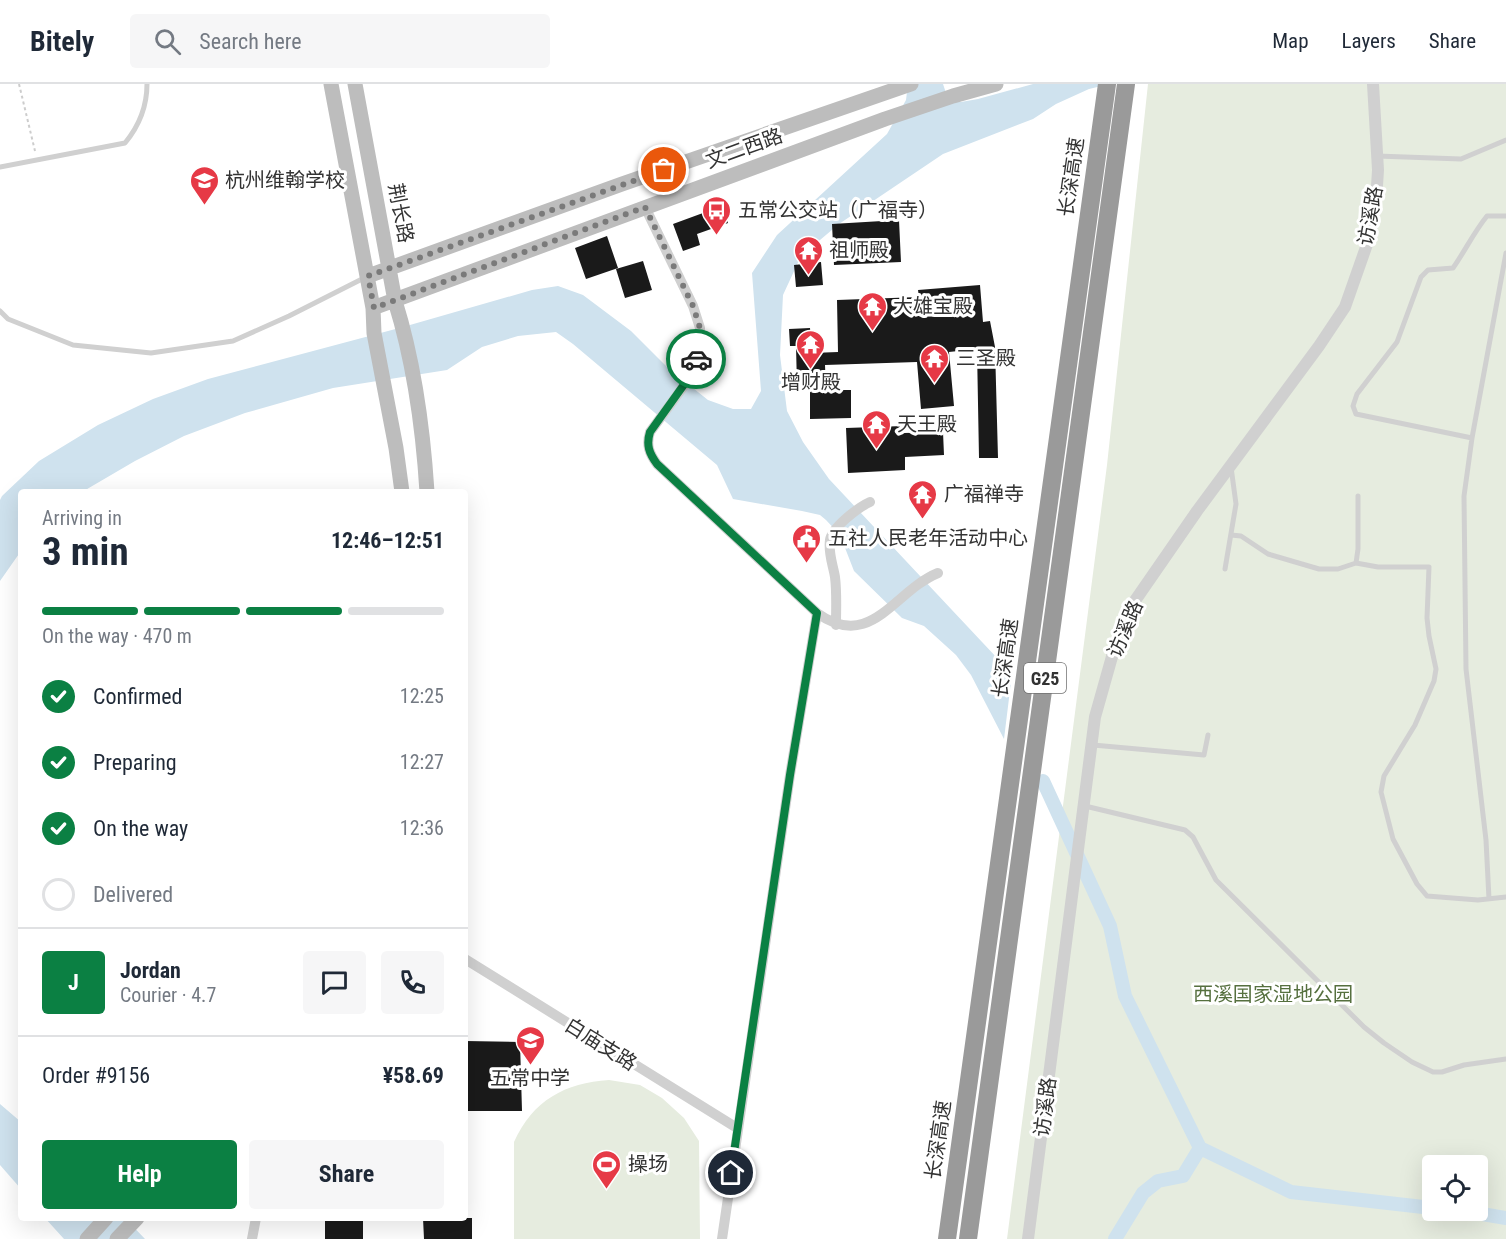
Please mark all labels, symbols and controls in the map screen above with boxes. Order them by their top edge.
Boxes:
search box [130,14,550,68]
text: Bitely [30,25,94,58]
icon: search [151,25,184,58]
text: Search here [199,29,302,54]
text: Map [1272,29,1309,53]
text: Layers [1342,29,1396,53]
text: Share [1429,29,1476,53]
street label: 文二西路 [702,123,786,173]
street label: 长深高速 [1054,136,1088,218]
pin [638,144,689,195]
icon: bag [647,153,680,186]
school or university icon: 杭州维翰学校 [188,164,220,206]
place label: 杭州维翰学校 [225,168,345,192]
street label: 荆长路 [383,181,419,245]
street label: 访溪路 [1353,184,1387,248]
bus stop icon: 五常公交站（广福寺） [701,194,733,236]
place label: 五常公交站（广福寺） [738,198,938,222]
temple icon: 祖师殿 [792,234,824,276]
place label: 祖师殿 [829,238,889,262]
temple icon: 大雄宝殿 [856,290,888,332]
place label: 大雄宝殿 [893,294,973,318]
temple icon: 增财殿 [795,328,827,370]
courier [666,329,726,389]
temple icon: 三圣殿 [919,342,951,384]
icon: car [680,343,713,376]
place label: 三圣殿 [956,346,1016,370]
place label: 增财殿 [781,370,841,394]
temple icon: 天王殿 [860,408,892,450]
place label: 天王殿 [897,412,957,436]
temple icon: 广福禅寺 [907,478,939,520]
place label: 广福禅寺 [944,482,1024,506]
text: Arriving in [42,506,122,530]
public building icon: 五社人民老年活动中心 [791,522,823,564]
place label: 五社人民老年活动中心 [828,526,1028,550]
text: 12:46–12:51 [331,528,444,553]
text: 3 min [42,529,129,575]
street label: 访溪路 [1102,597,1148,661]
street label: 长深高速 [988,617,1022,699]
text: On the way · 470 m [42,624,192,648]
road number: G25 [1024,663,1066,693]
icon: check [42,680,75,713]
text: Confirmed [93,684,182,709]
text: 12:25 [400,684,444,708]
icon: check [42,746,75,779]
text: Preparing [93,750,177,775]
text: 12:27 [400,750,444,774]
icon: check [42,812,75,845]
text: On the way [93,816,188,841]
text: 12:36 [400,816,444,840]
text: Delivered [93,882,173,907]
button: chat [303,951,366,1014]
button: phone [381,951,444,1014]
text: Jordan [120,958,181,983]
text: J [68,970,79,995]
park label: 西溪国家湿地公园 [1193,982,1353,1006]
text: Courier · 4.7 [120,983,216,1007]
street label: 白庙支路 [561,1013,641,1075]
school or university icon: 五常中学 [514,1024,546,1066]
text: Order #9156 [42,1063,150,1088]
text: ¥58.69 [383,1063,444,1088]
place label: 五常中学 [490,1066,570,1090]
street label: 访溪路 [1029,1076,1061,1138]
street label: 长深高速 [921,1099,955,1181]
button: Help [42,1140,237,1209]
button: Share [249,1140,444,1209]
pin [705,1147,756,1198]
sports icon: 操场 [591,1148,623,1190]
place label: 操场 [628,1152,668,1176]
map controls [1422,1155,1488,1221]
button: locate [1422,1155,1488,1221]
icon: home [714,1156,747,1189]

